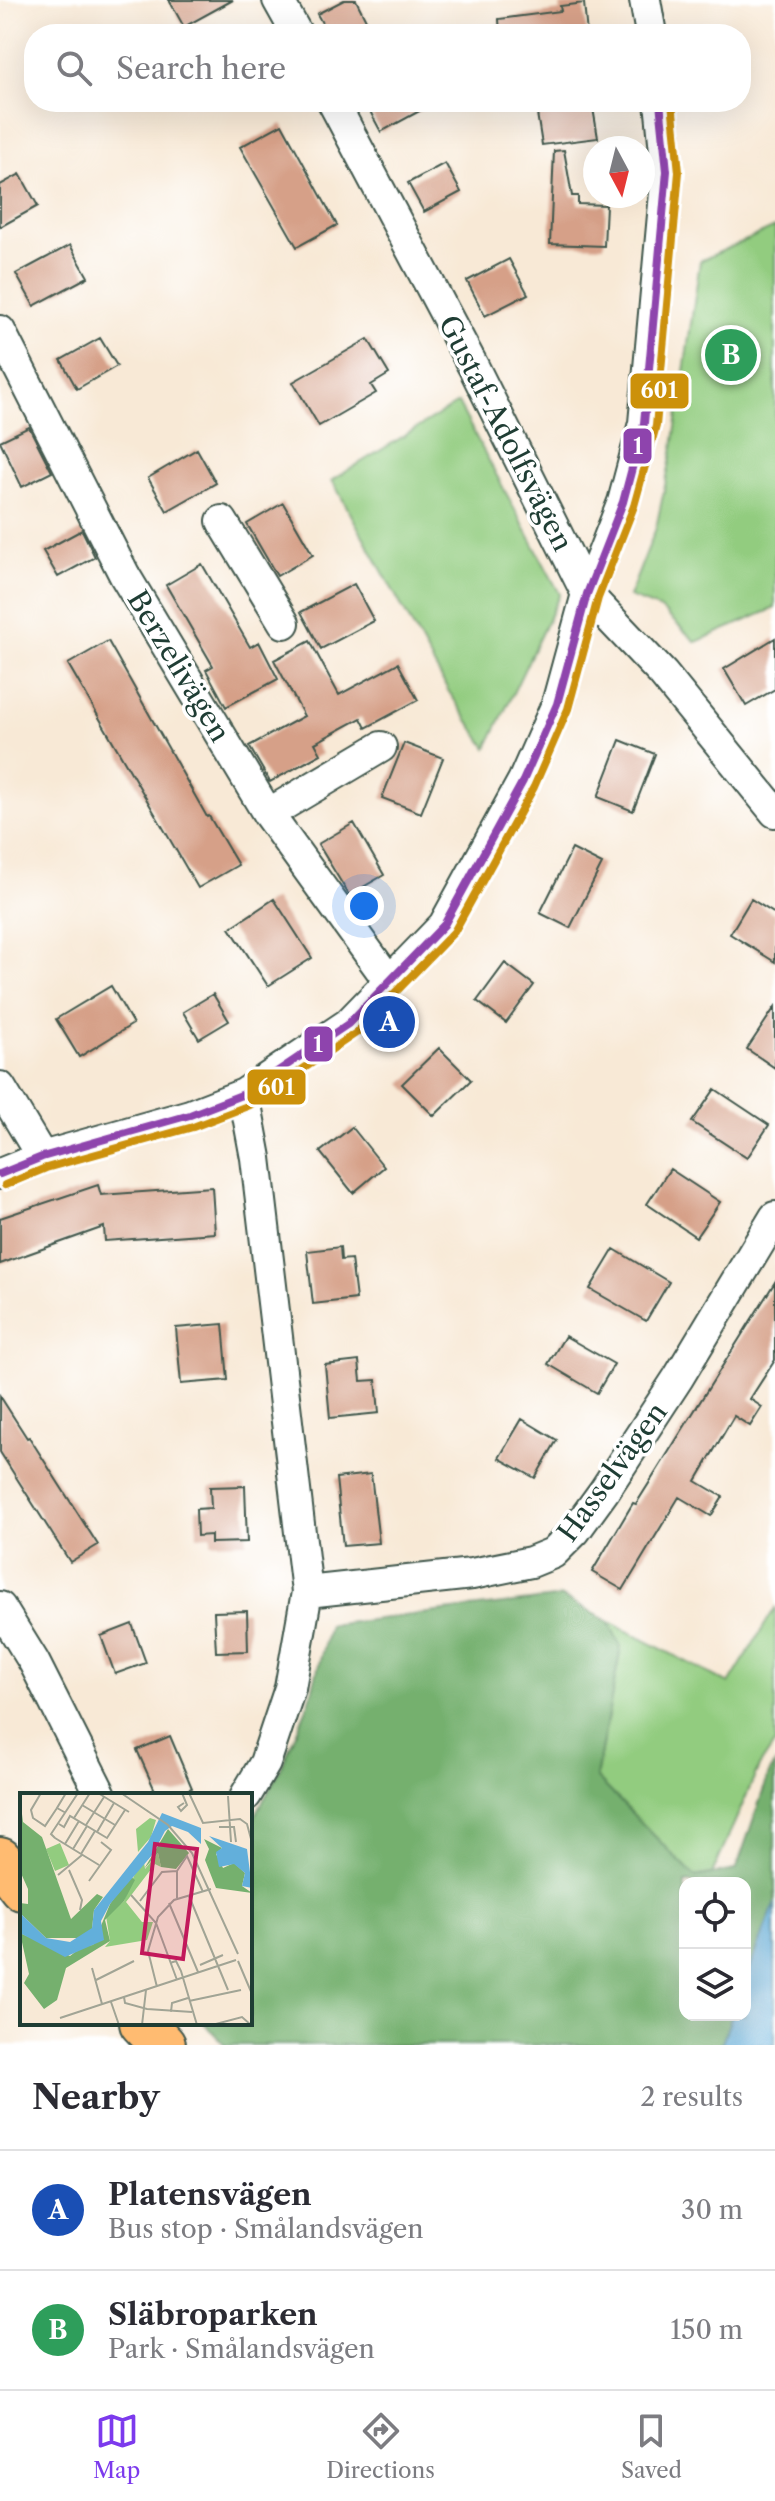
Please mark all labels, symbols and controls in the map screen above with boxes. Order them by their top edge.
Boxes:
search box [24,24,751,112]
icon: search [52,46,96,90]
text: Search here [116,50,286,87]
north arrow [583,136,655,208]
street label: Gustaf-Adolfsvägen [432,309,580,557]
pin: B [705,325,757,385]
line badge: 601 [629,372,690,410]
text: 601 [640,377,678,404]
line badge: 1 [622,427,653,465]
text: 1 [633,433,643,460]
street label: Berzelivägen [120,584,238,748]
your location [344,886,384,926]
pin: A [363,992,415,1052]
line badge: 1 [303,1025,334,1063]
text: 1 [313,1031,323,1058]
line badge: 601 [246,1068,307,1106]
text: 601 [257,1074,295,1101]
street label: Hasselvägen [550,1396,674,1548]
inset map [20,1793,252,2025]
map controls [679,1877,751,2021]
button: locate [679,1877,751,1949]
button: layers [679,1949,751,2021]
text: Nearby [32,2076,160,2118]
text: 2 results [640,2081,743,2113]
text: Platensvägen [108,2176,312,2213]
text: A [48,2194,68,2226]
text: 30 m [681,2194,743,2226]
text: Bus stop · Smålandsvägen [108,2213,424,2245]
text: Släbroparken [108,2296,318,2333]
text: B [48,2314,68,2346]
text: 150 m [670,2314,743,2346]
text: Park · Smålandsvägen [108,2333,375,2365]
tab: Map [93,2409,140,2484]
tab: Directions [326,2409,435,2484]
tab: Saved [621,2409,682,2484]

